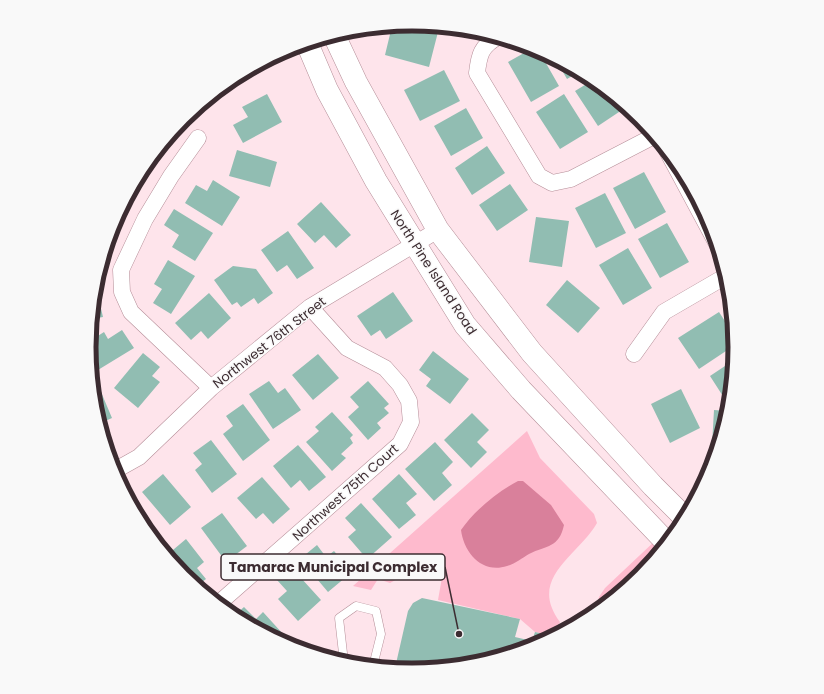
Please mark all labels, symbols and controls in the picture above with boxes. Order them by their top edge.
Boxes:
street label: North Pine Island Road [386,206,481,339]
street label: Northwest 76th Street [209,292,330,393]
street label: Northwest 75th Court [288,439,403,545]
callout: Tamarac Municipal Complex [221,554,445,580]
text: Tamarac Municipal Complex [229,557,438,577]

